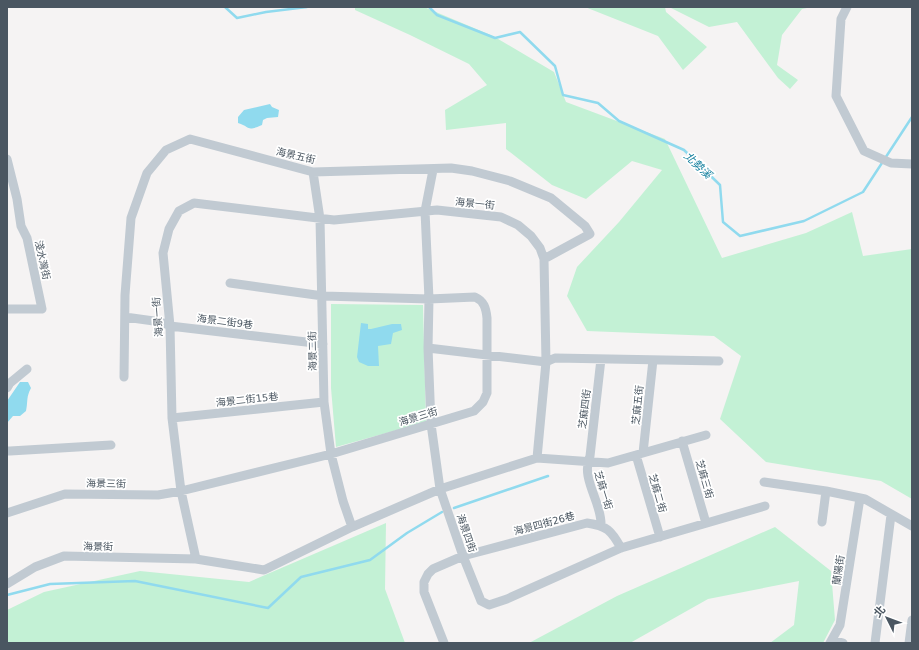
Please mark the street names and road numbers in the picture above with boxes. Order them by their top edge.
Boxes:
street label: 海景五街 [275,146,317,165]
street label: 海景一街 [454,196,495,211]
street label: 淺水灣街 [33,239,52,281]
street label: 海景一街 [151,297,164,337]
street label: 海景二街9巷 [196,313,254,330]
street label: 海景二街 [307,331,318,371]
street label: 芝麻五街 [630,385,645,426]
street label: 芝麻四街 [577,389,592,430]
street label: 海景二街15巷 [215,391,279,408]
street label: 海景三街 [397,405,439,428]
street label: 芝麻三街 [694,458,715,500]
street label: 芝麻一街 [592,469,615,511]
street label: 芝麻二街 [647,472,668,514]
street label: 海景三街 [86,478,126,489]
street label: 海景四街26巷 [512,510,576,537]
street label: 海景四街 [455,512,478,554]
street label: 海景街 [83,541,113,552]
street label: 蘭陽街 [831,554,846,586]

